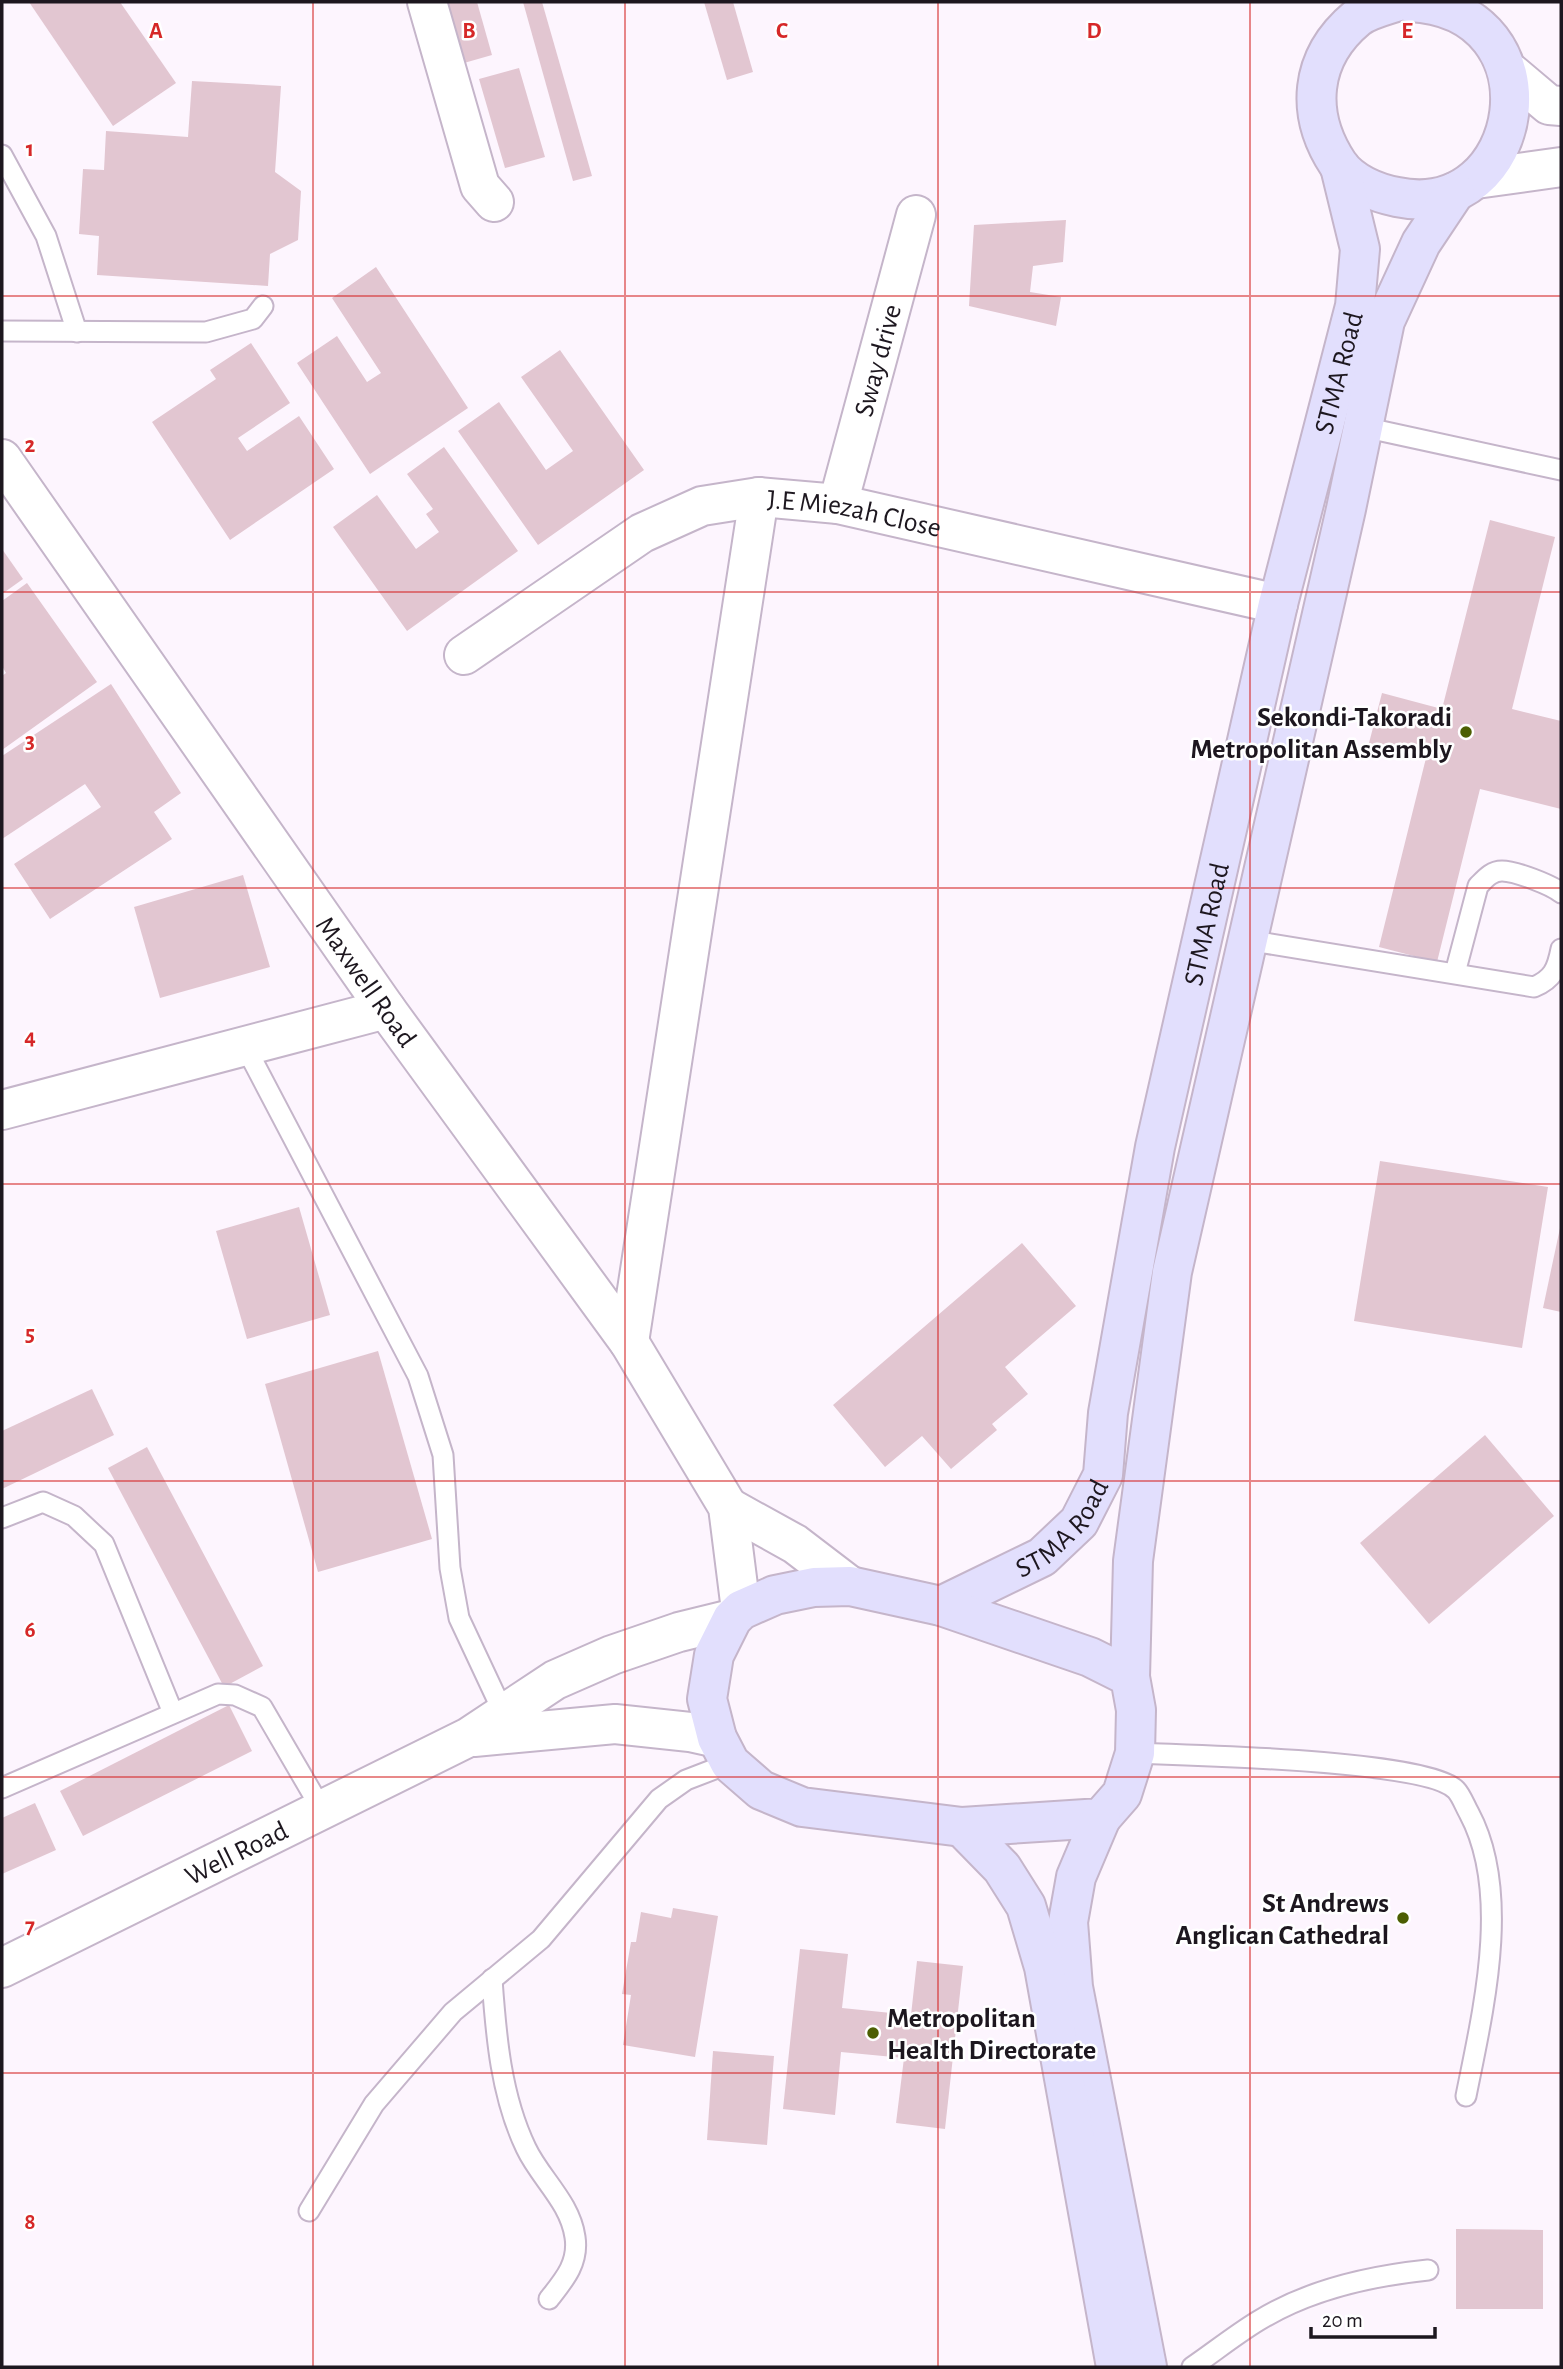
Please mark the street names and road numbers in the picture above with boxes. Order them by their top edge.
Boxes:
street label: Sway drive [850,302,907,420]
street label: STMA Road [1311,309,1369,437]
street label: J.E Miezah Close [766,486,944,543]
street label: STMA Road [1180,860,1235,989]
street label: Maxwell Road [310,912,421,1053]
street label: STMA Road [1012,1475,1114,1584]
street label: Well Road [181,1817,293,1891]

